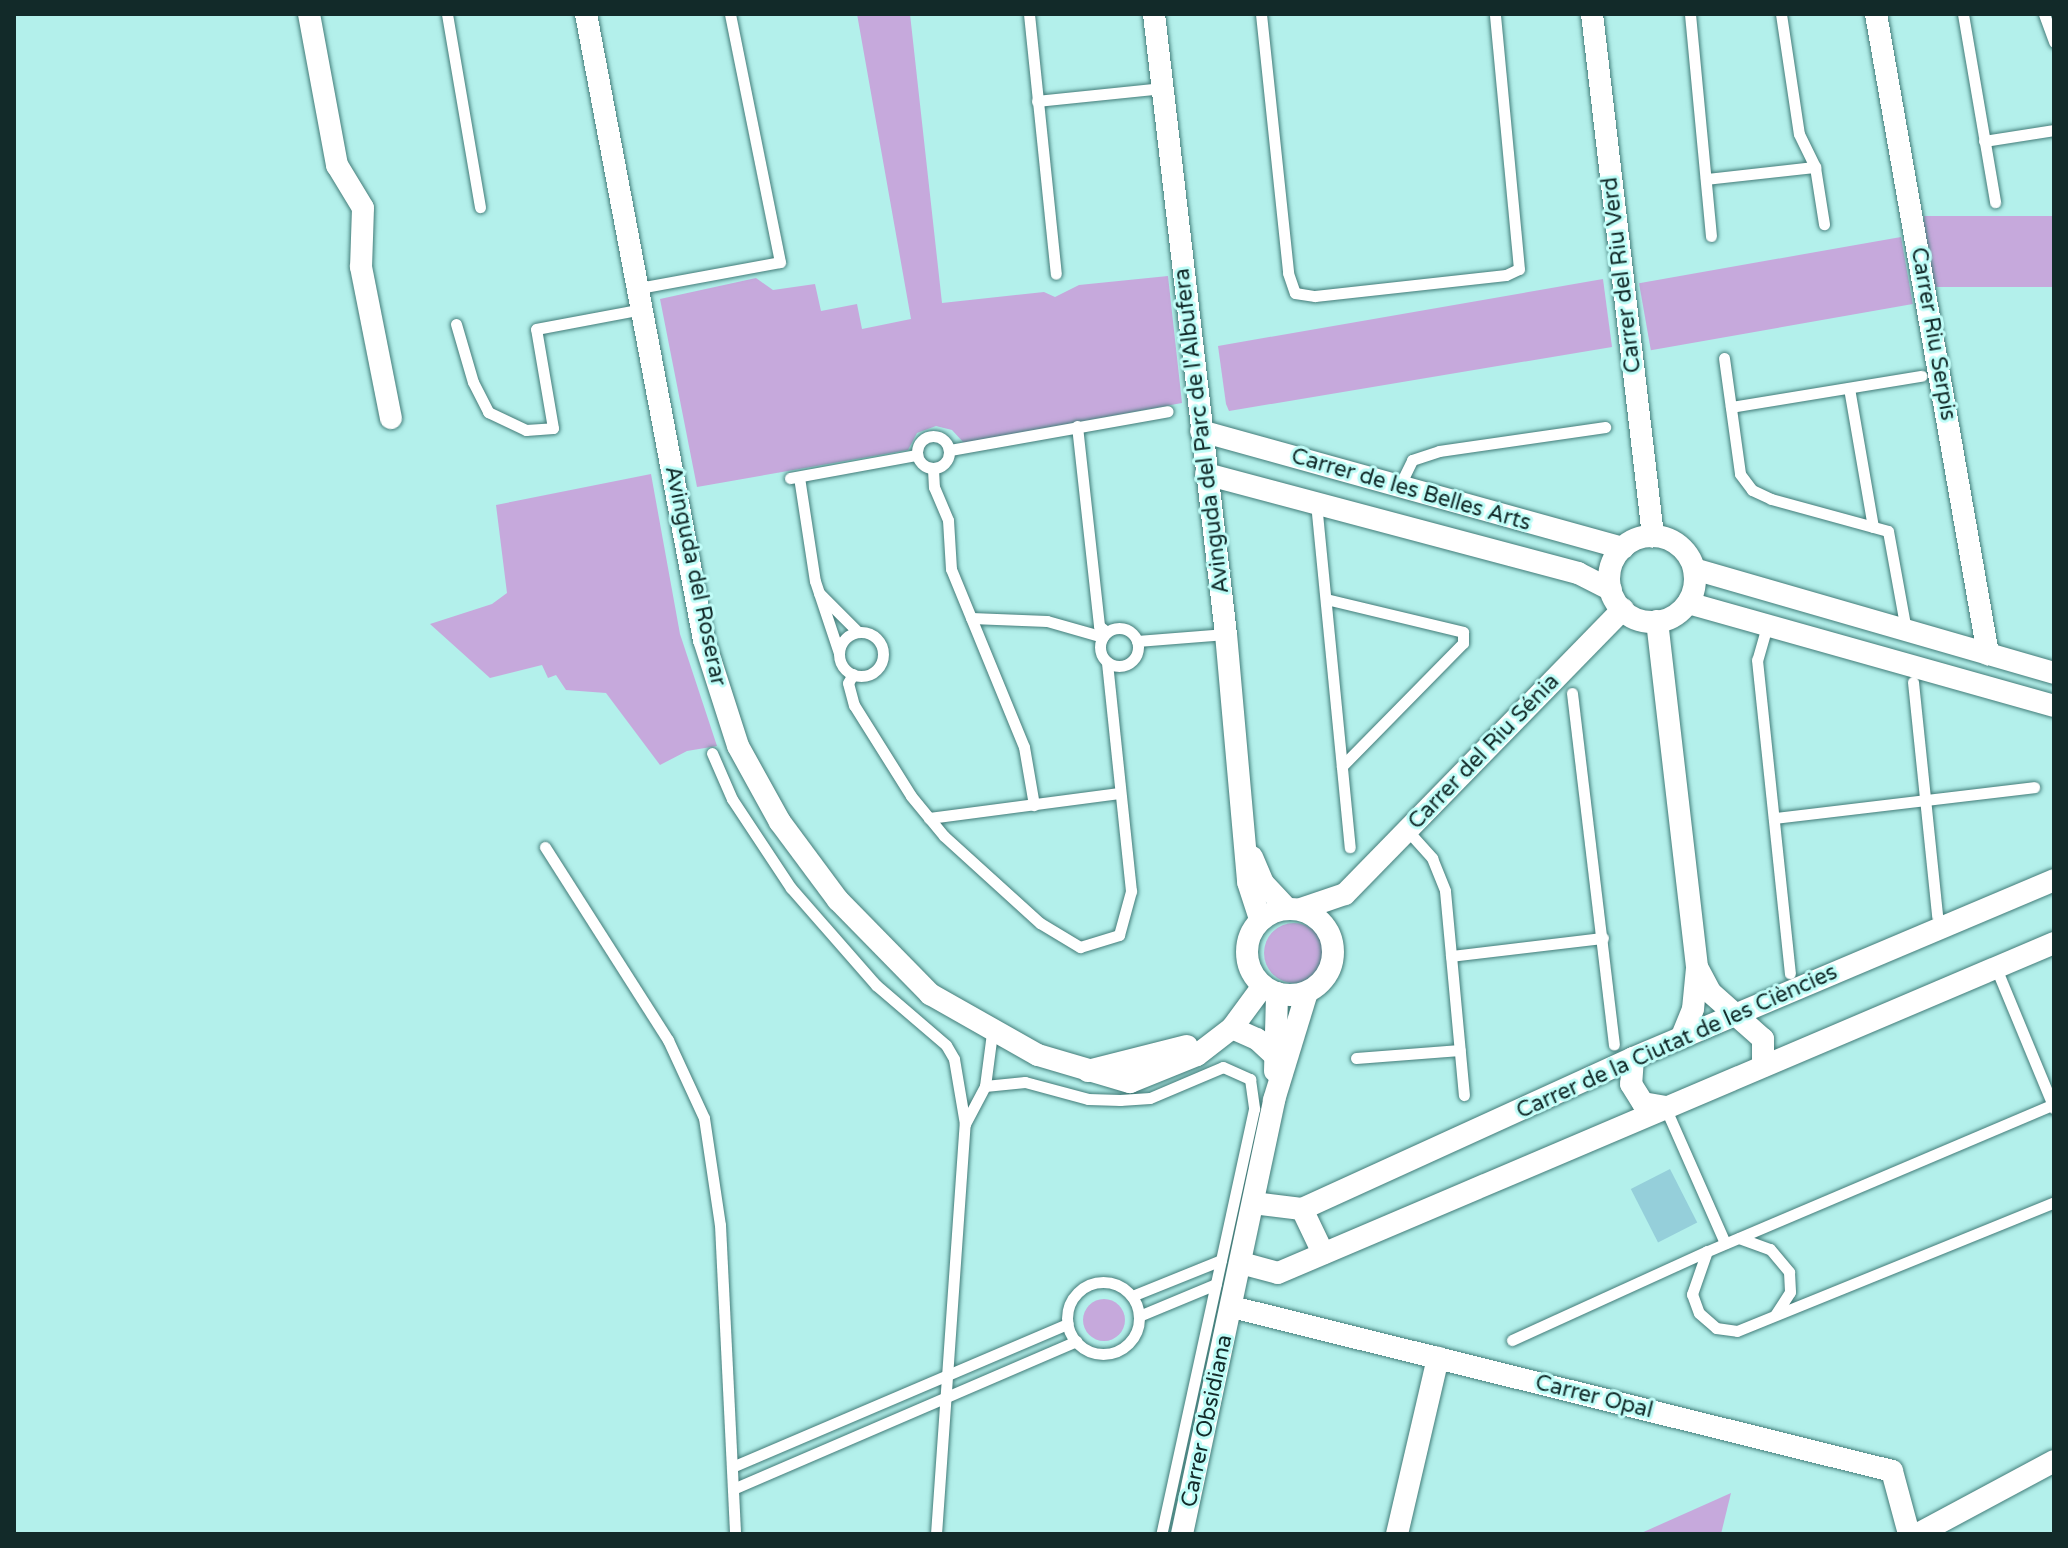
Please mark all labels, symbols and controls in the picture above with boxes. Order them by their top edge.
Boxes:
street label: Carrer del Riu Verd [1597,176,1647,374]
street label: Carrer Riu Serpis [1905,245,1961,423]
street label: Avinguda del Parc de l'Albufera [1169,267,1235,595]
street label: Carrer de les Belles Arts [1288,443,1534,537]
street label: Avinguda del Roserar [659,464,731,688]
street label: Carrer del Riu Sénia [1403,669,1565,835]
street label: Carrer de la Ciutat de les Ciències [1513,959,1841,1125]
street label: Carrer Obsidiana [1176,1332,1238,1510]
street label: Carrer Opal [1533,1370,1655,1424]

